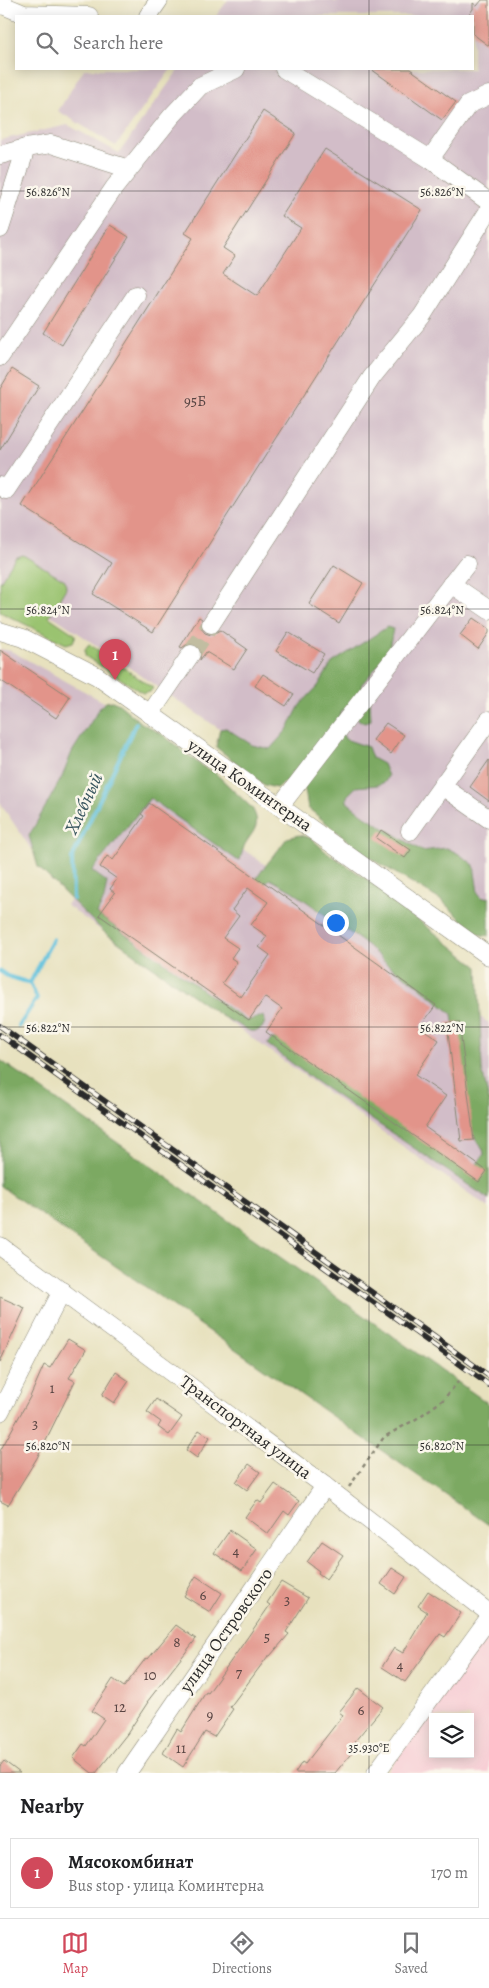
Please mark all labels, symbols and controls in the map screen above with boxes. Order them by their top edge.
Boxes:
search box [15,15,474,70]
icon: search [33,29,61,57]
text: Search here [73,30,163,56]
text: 56.826°N [26,184,70,200]
text: 56.826°N [420,184,464,200]
house number: 95Б [184,391,206,411]
text: 56.824°N [26,602,70,618]
text: 56.824°N [420,602,464,618]
pin: 1 [99,639,131,680]
street label: улица Коминтерна [182,732,318,837]
water label: Хлебный [58,768,109,839]
your location [323,910,349,936]
text: 56.822°N [26,1020,70,1036]
text: 56.822°N [420,1020,464,1036]
street label: Транспортная улица [175,1370,317,1485]
house number: 1 [49,1378,55,1398]
house number: 3 [32,1414,38,1434]
text: 56.820°N [26,1438,71,1454]
text: 56.820°N [420,1438,465,1454]
house number: 4 [233,1541,240,1561]
street label: улица Островского [173,1563,278,1698]
house number: 6 [200,1585,207,1605]
house number: 3 [284,1590,290,1610]
house number: 5 [264,1627,270,1647]
house number: 8 [173,1632,181,1652]
house number: 4 [397,1655,404,1675]
house number: 7 [236,1663,243,1683]
house number: 10 [143,1665,157,1685]
house number: 12 [114,1697,126,1717]
house number: 6 [358,1700,365,1720]
house number: 9 [207,1705,214,1725]
map controls [429,1713,474,1758]
button: layers [429,1713,474,1758]
house number: 11 [176,1738,186,1758]
text: 35.930°E [348,1740,390,1756]
text: Nearby [20,1792,83,1820]
text: Мясокомбинат [68,1849,194,1875]
text: 1 [34,1862,40,1884]
text: 170 m [431,1862,468,1884]
text: Bus stop · улица Коминтерна [68,1875,264,1897]
tab: Map [61,1929,89,1978]
tab: Directions [212,1929,272,1978]
tab: Saved [395,1929,428,1978]

